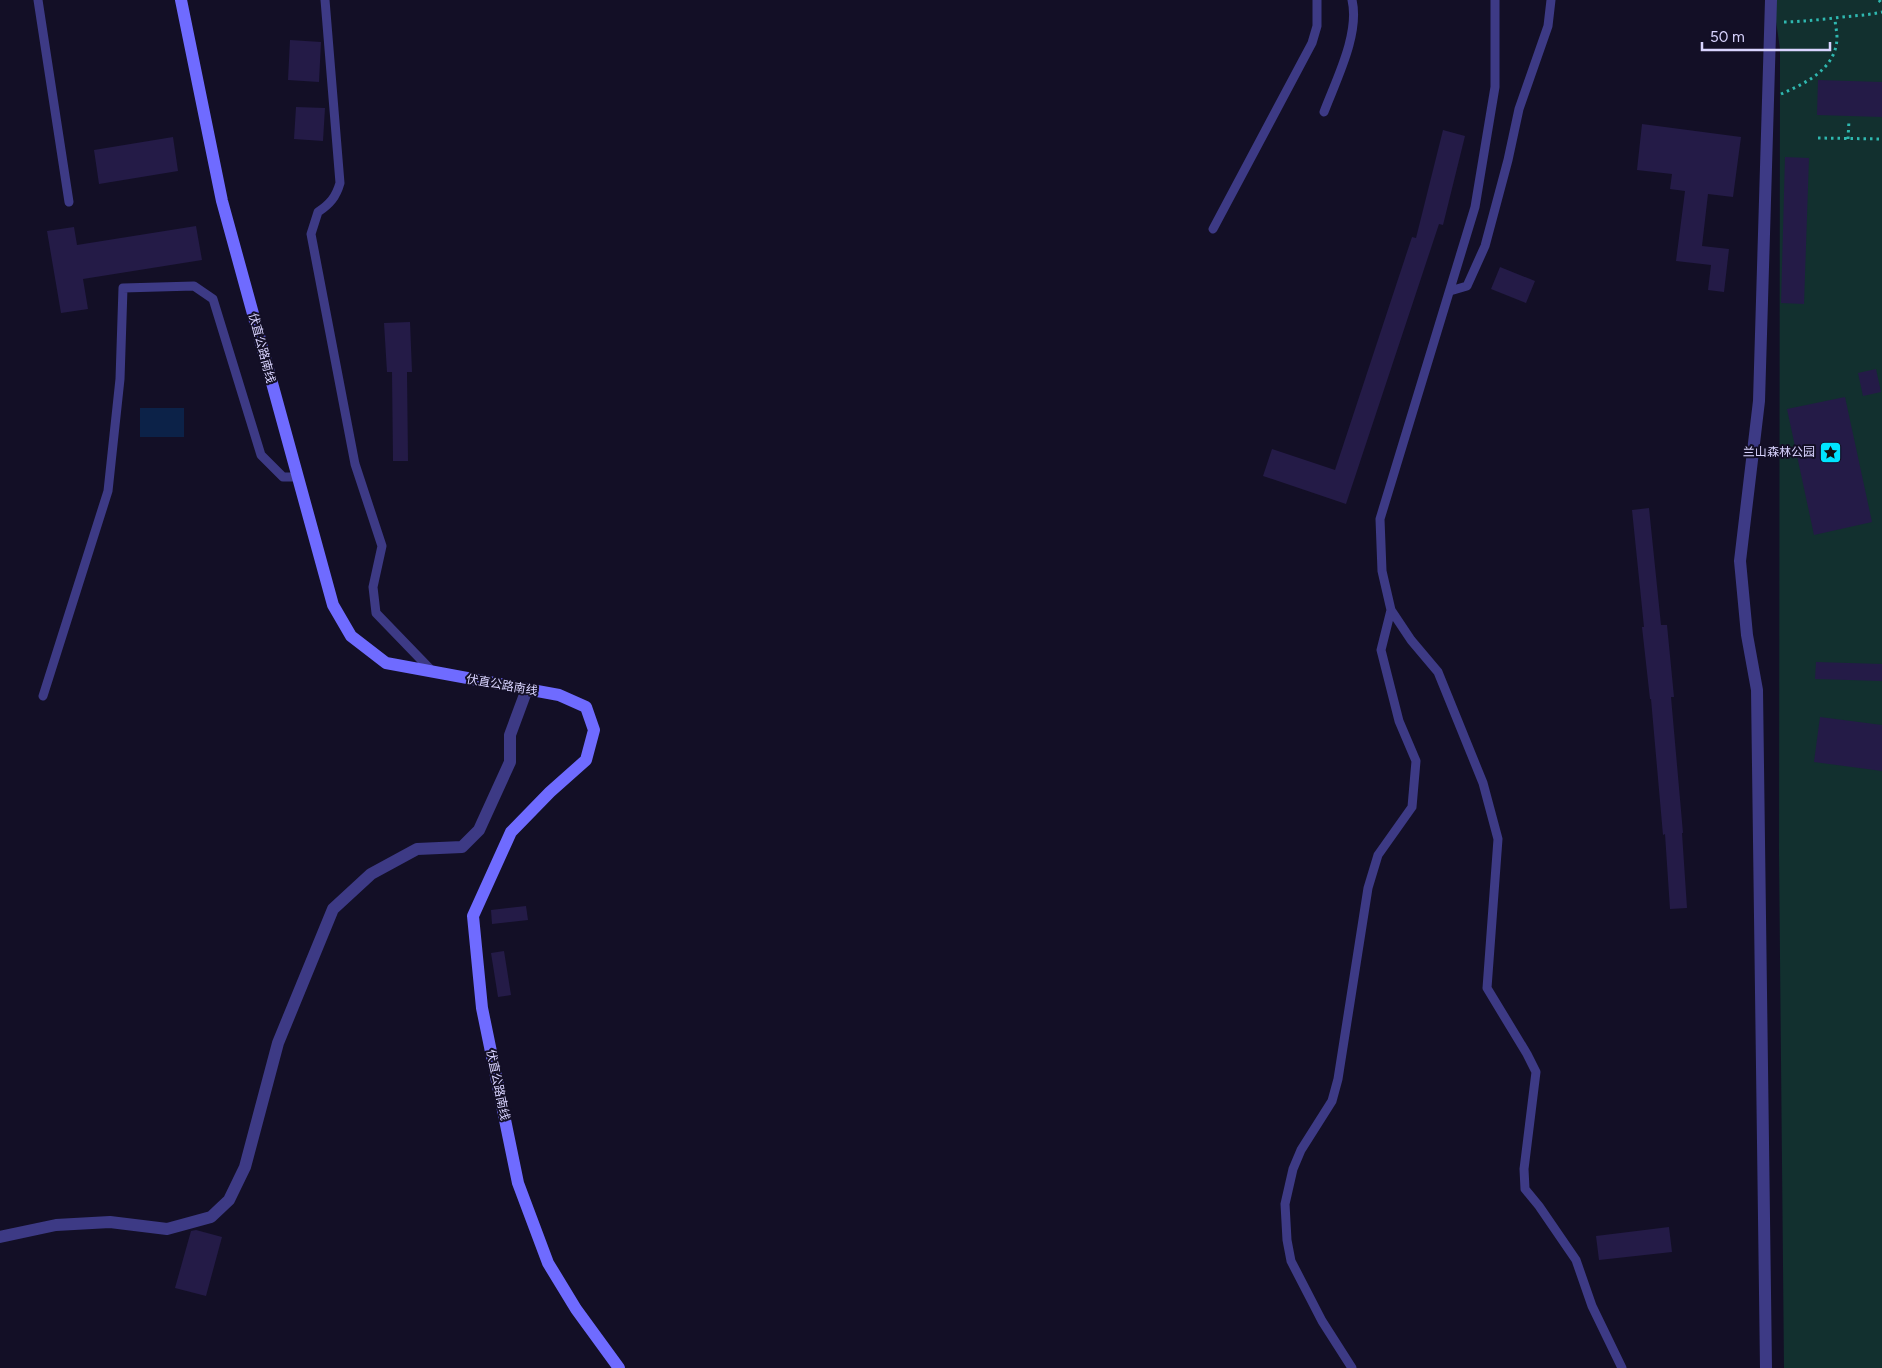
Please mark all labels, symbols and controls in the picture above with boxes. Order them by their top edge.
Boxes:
scale bar [1702,20,1830,52]
text: 50 m [1710,28,1745,46]
street label: 伏直公路南线 [246,311,278,385]
place icon: 兰山森林公园 [1819,440,1843,464]
place label: 兰山森林公园 [1743,445,1815,459]
street label: 伏直公路南线 [465,672,539,698]
street label: 伏直公路南线 [484,1048,512,1122]

